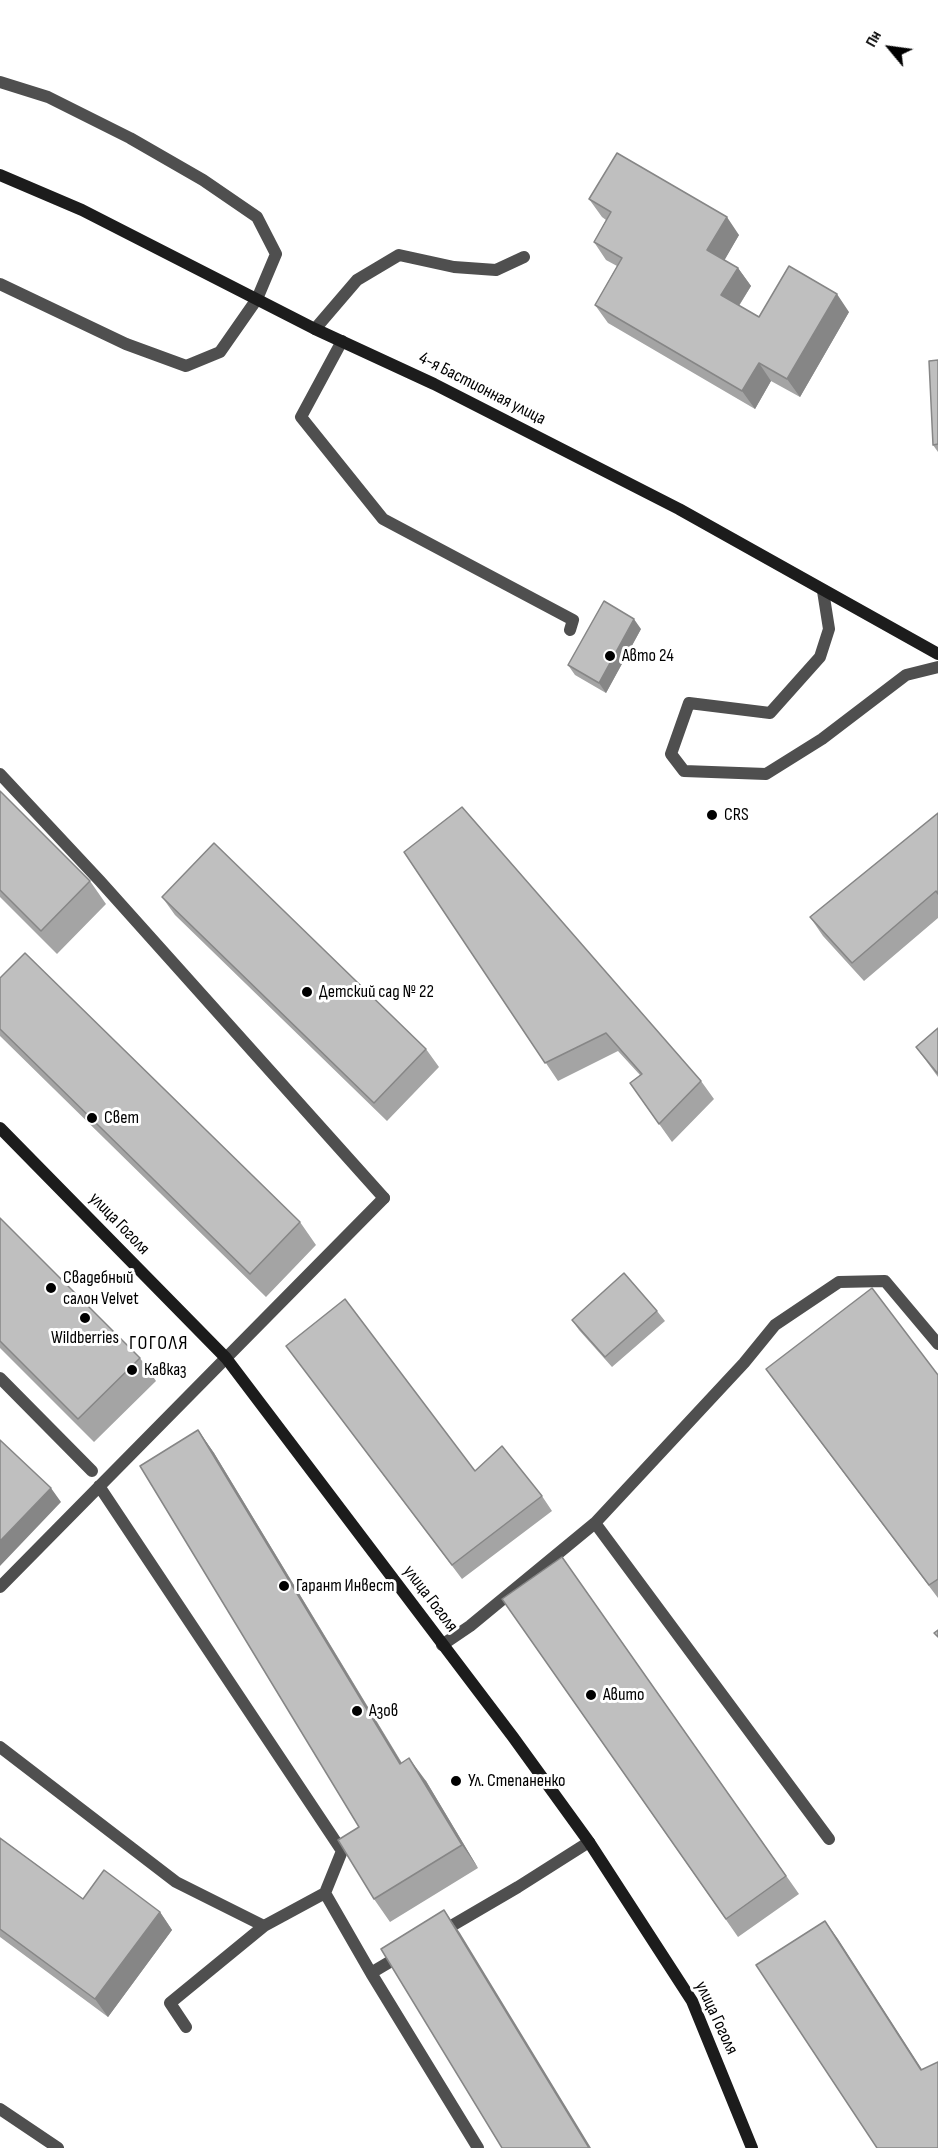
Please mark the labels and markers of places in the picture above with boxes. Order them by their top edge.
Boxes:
place label: Авто 24 [622,645,674,667]
marker: Авто 24 [603,649,617,663]
place label: CRS [724,804,749,826]
marker: CRS [705,808,719,822]
place label: Детский сад № 22 [319,981,434,1003]
marker: Детский сад № 22 [300,985,314,999]
place label: Свет [104,1107,139,1129]
marker: Свет [85,1111,99,1125]
place label: Свадебный салон Velvet [63,1267,139,1310]
marker: Свадебный салон Velvet [44,1281,58,1295]
marker: Wildberries [78,1311,92,1325]
place label: Wildberries [51,1327,119,1349]
place label: Кавказ [144,1359,187,1381]
marker: Кавказ [125,1363,139,1377]
place label: Гарант Инвест [296,1575,395,1597]
marker: Гарант Инвест [277,1579,291,1593]
place label: Авито [603,1684,645,1706]
marker: Авито [584,1688,598,1702]
place label: Азов [369,1700,398,1722]
marker: Азов [350,1704,364,1718]
place label: Ул. Степаненко [468,1770,566,1792]
marker: Ул. Степаненко [449,1774,463,1788]

